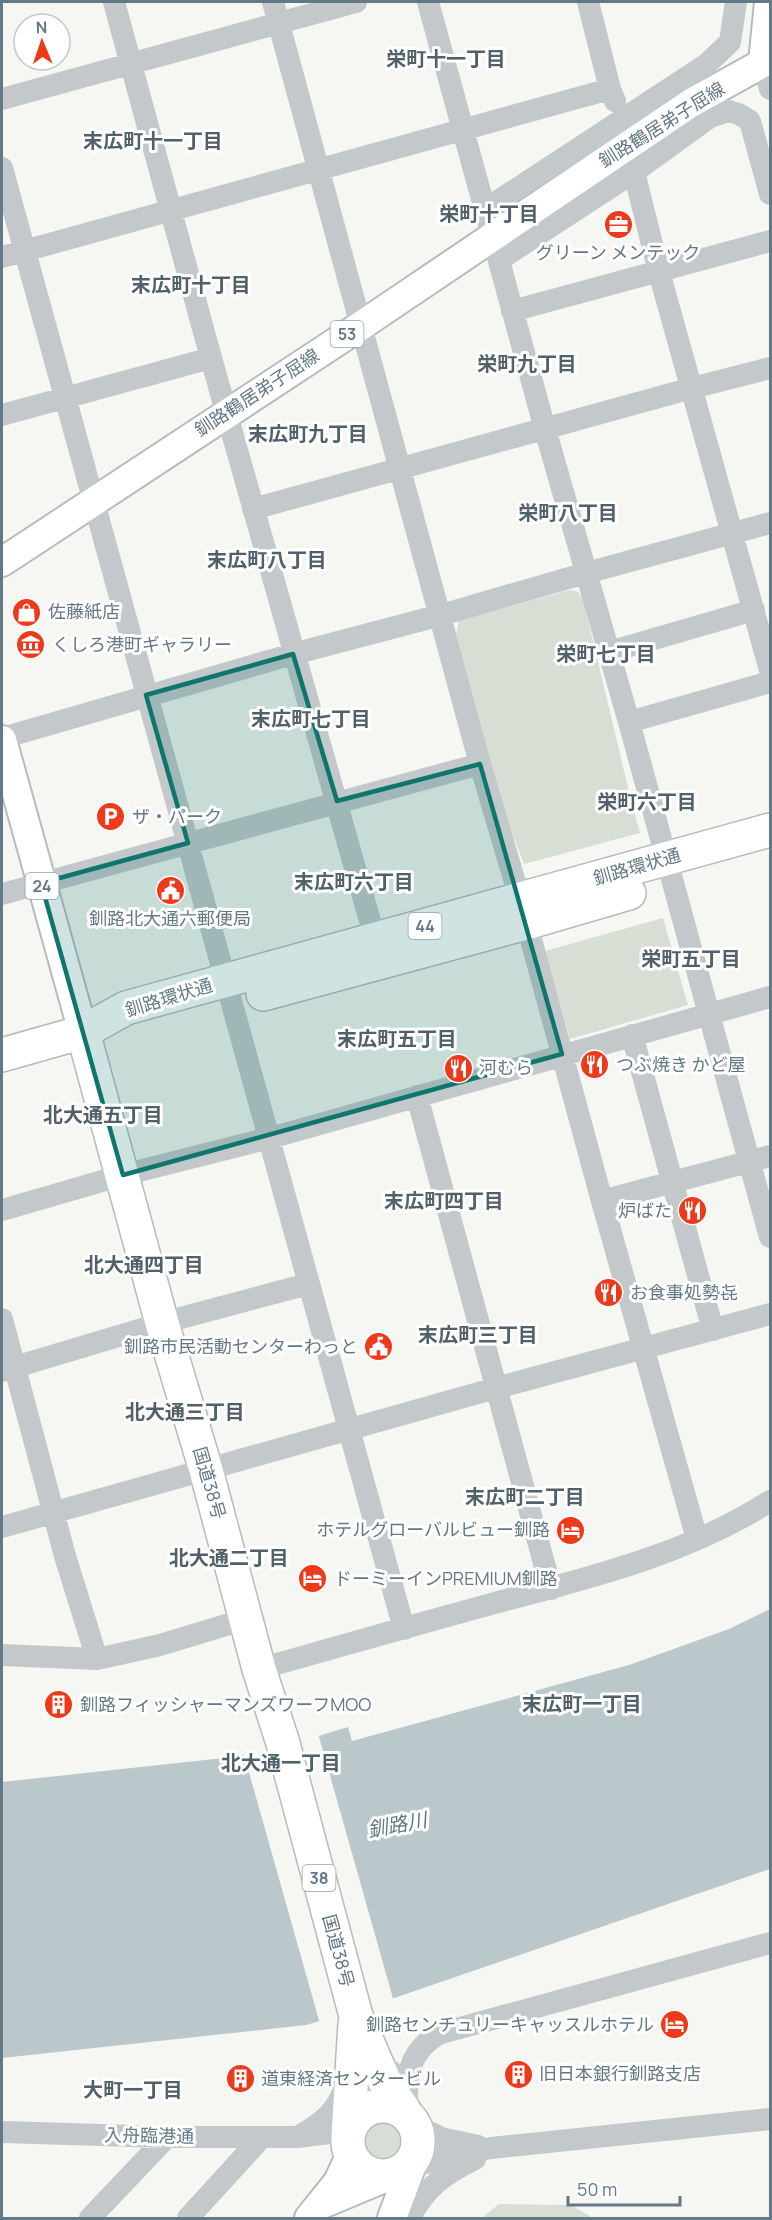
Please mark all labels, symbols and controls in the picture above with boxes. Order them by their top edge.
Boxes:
north arrow [12,12,72,72]
text: N [35,16,48,38]
district label: 栄町十一丁目 [386,45,506,72]
street label: 釧路鶴居弟子屈線 [594,76,729,172]
district label: 末広町十一丁目 [83,127,223,154]
district label: 栄町十丁目 [439,200,539,227]
office icon: グリーン メンテック [602,208,634,240]
place label: グリーン メンテック [536,240,700,264]
district label: 末広町十丁目 [131,271,251,298]
road number: 53 [330,321,364,347]
street label: 釧路鶴居弟子屈線 [190,343,323,441]
district label: 栄町九丁目 [477,350,577,377]
district label: 末広町九丁目 [248,420,368,447]
district label: 栄町八丁目 [518,499,618,526]
district label: 末広町八丁目 [207,546,327,573]
shop icon: 佐藤紙店 [11,596,43,628]
place label: 佐藤紙店 [48,599,120,623]
museum icon: くしろ港町ギャラリー [15,629,47,661]
place label: くしろ港町ギャラリー [52,632,232,656]
district label: 栄町七丁目 [556,640,656,667]
district label: 末広町七丁目 [251,705,371,732]
district label: 栄町六丁目 [597,788,697,815]
parking icon: ザ・パーク [95,801,127,833]
place label: ザ・パーク [132,804,222,828]
street label: 釧路環状通 [590,842,683,890]
district label: 末広町六丁目 [294,868,414,895]
road number: 24 [26,873,58,899]
public building icon: 釧路北大通六郵便局 [154,874,186,906]
place label: 釧路北大通六郵便局 [89,906,251,930]
road number: 44 [408,913,442,939]
district label: 栄町五丁目 [641,945,741,972]
street label: 釧路環状通 [122,972,215,1022]
district label: 末広町五丁目 [337,1025,457,1052]
restaurant icon: つぶ焼き かど屋 [579,1049,611,1081]
restaurant icon: 河むら [442,1052,474,1084]
place label: つぶ焼き かど屋 [616,1052,746,1076]
place label: 河むら [479,1055,533,1079]
district label: 北大通五丁目 [43,1101,163,1128]
district label: 末広町四丁目 [384,1187,504,1214]
restaurant icon: 炉ばた [677,1195,709,1227]
place label: 炉ばた [618,1198,672,1222]
district label: 北大通四丁目 [84,1251,204,1278]
restaurant icon: お食事処勢㐂 [593,1277,625,1309]
place label: お食事処勢㐂 [630,1280,738,1304]
district label: 末広町三丁目 [418,1321,538,1348]
public building icon: 釧路市民活動センターわっと [363,1331,395,1363]
place label: 釧路市民活動センターわっと [124,1334,358,1358]
district label: 北大通三丁目 [125,1398,245,1425]
street label: 国道38号 [188,1444,232,1522]
district label: 末広町二丁目 [465,1483,585,1510]
hotel icon: ホテルグローバルビュー釧路 [555,1514,587,1546]
place label: ホテルグローバルビュー釧路 [316,1517,550,1541]
district label: 北大通二丁目 [169,1544,289,1571]
hotel icon: ドーミーインPREMIUM釧路 [297,1563,329,1595]
place label: ドーミーインPREMIUM釧路 [334,1566,558,1590]
building icon: 釧路フィッシャーマンズワーフMOO [43,1689,75,1721]
district label: 末広町一丁目 [522,1690,642,1717]
place label: 釧路フィッシャーマンズワーフMOO [80,1692,371,1716]
district label: 北大通一丁目 [221,1749,341,1776]
water label: 釧路川 [365,1805,431,1843]
road number: 38 [302,1865,336,1891]
street label: 国道38号 [318,1912,360,1990]
hotel icon: 釧路センチュリーキャッスルホテル [659,2009,691,2041]
place label: 釧路センチュリーキャッスルホテル [366,2012,654,2036]
building icon: 旧日本銀行釧路支店 [502,2058,534,2090]
place label: 旧日本銀行釧路支店 [539,2061,701,2085]
building icon: 道東経済センタービル [224,2063,256,2095]
place label: 道東経済センタービル [261,2066,441,2090]
district label: 大町一丁目 [83,2076,183,2103]
street label: 入舟臨港通 [104,2122,194,2148]
scale bar [568,2169,680,2207]
text: 50 m [577,2177,617,2201]

